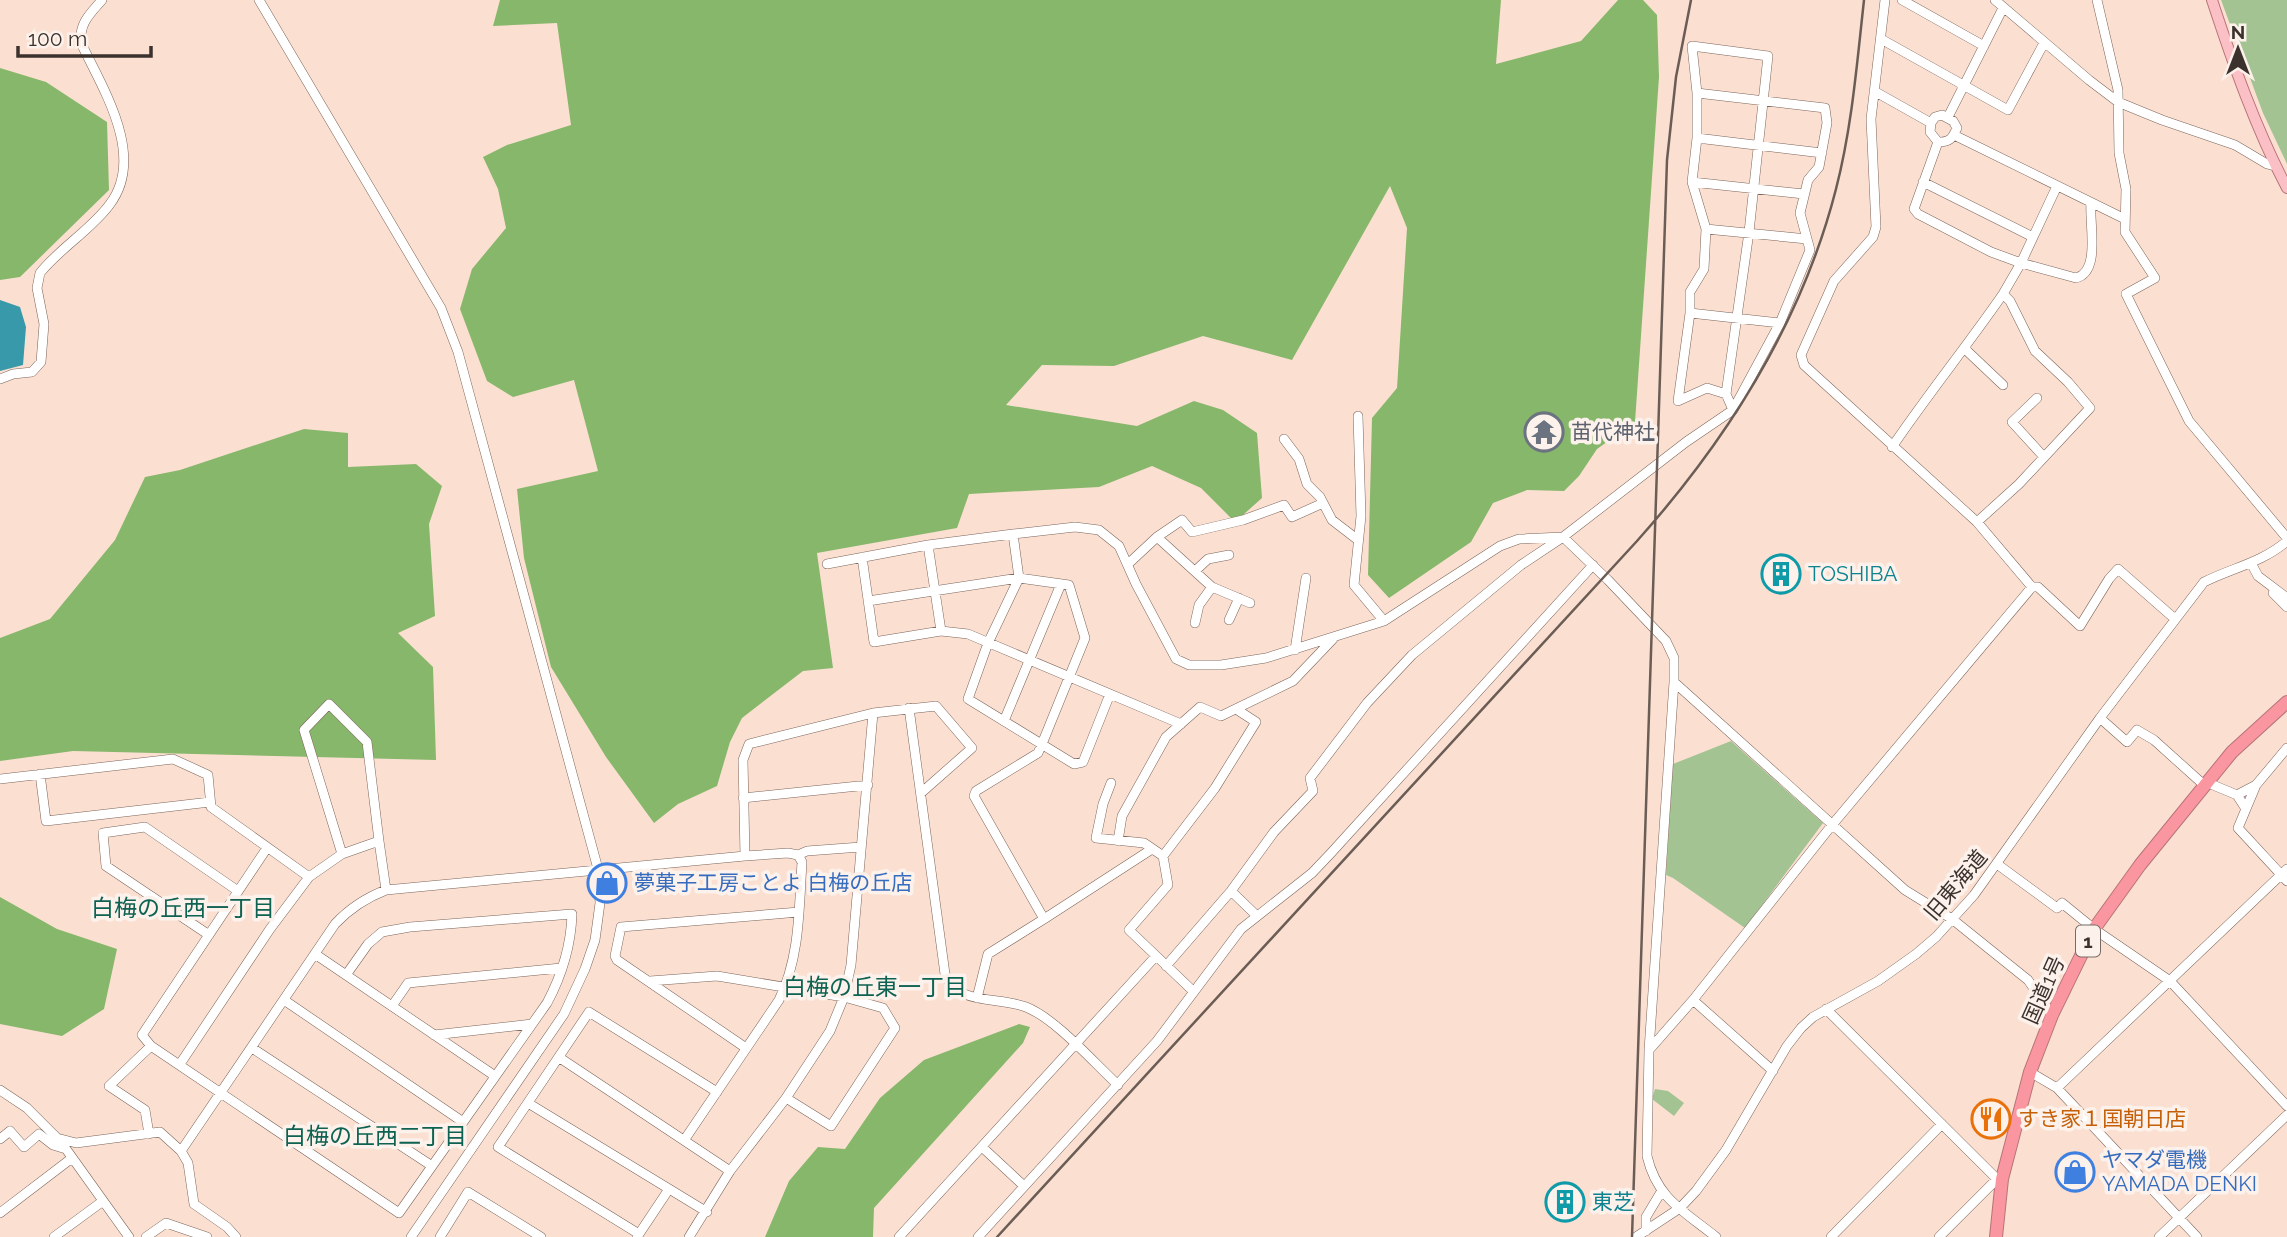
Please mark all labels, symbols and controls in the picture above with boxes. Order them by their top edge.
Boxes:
scale bar [18,14,150,58]
north arrow [2203,14,2273,84]
text: N [2231,21,2245,43]
text: 100 m [28,26,87,51]
temple icon: 苗代神社 [1523,411,1565,453]
place label: 苗代神社 [1571,419,1655,444]
building icon: TOSHIBA [1760,553,1802,595]
place label: TOSHIBA [1808,561,1897,586]
street label: 旧東海道 [1919,844,1992,925]
shop icon: 夢菓子工房ことよ 白梅の丘店 [586,862,628,904]
place label: 夢菓子工房ことよ 白梅の丘店 [634,870,912,895]
district label: 白梅の丘西一丁目 [91,894,275,921]
road number: 1 [2076,925,2100,956]
street label: 国道1号 [2017,952,2070,1028]
district label: 白梅の丘東一丁目 [783,973,967,1000]
restaurant icon: すき家１国朝日店 [1970,1098,2012,1140]
place label: すき家１国朝日店 [2018,1106,2186,1131]
district label: 白梅の丘西二丁目 [283,1122,467,1149]
place label: ヤマダ電機 YAMADA DENKI [2102,1147,2257,1196]
shop icon: ヤマダ電機 YAMADA DENKI [2054,1151,2096,1193]
building icon: 東芝 [1544,1181,1586,1223]
place label: 東芝 [1592,1189,1634,1214]

